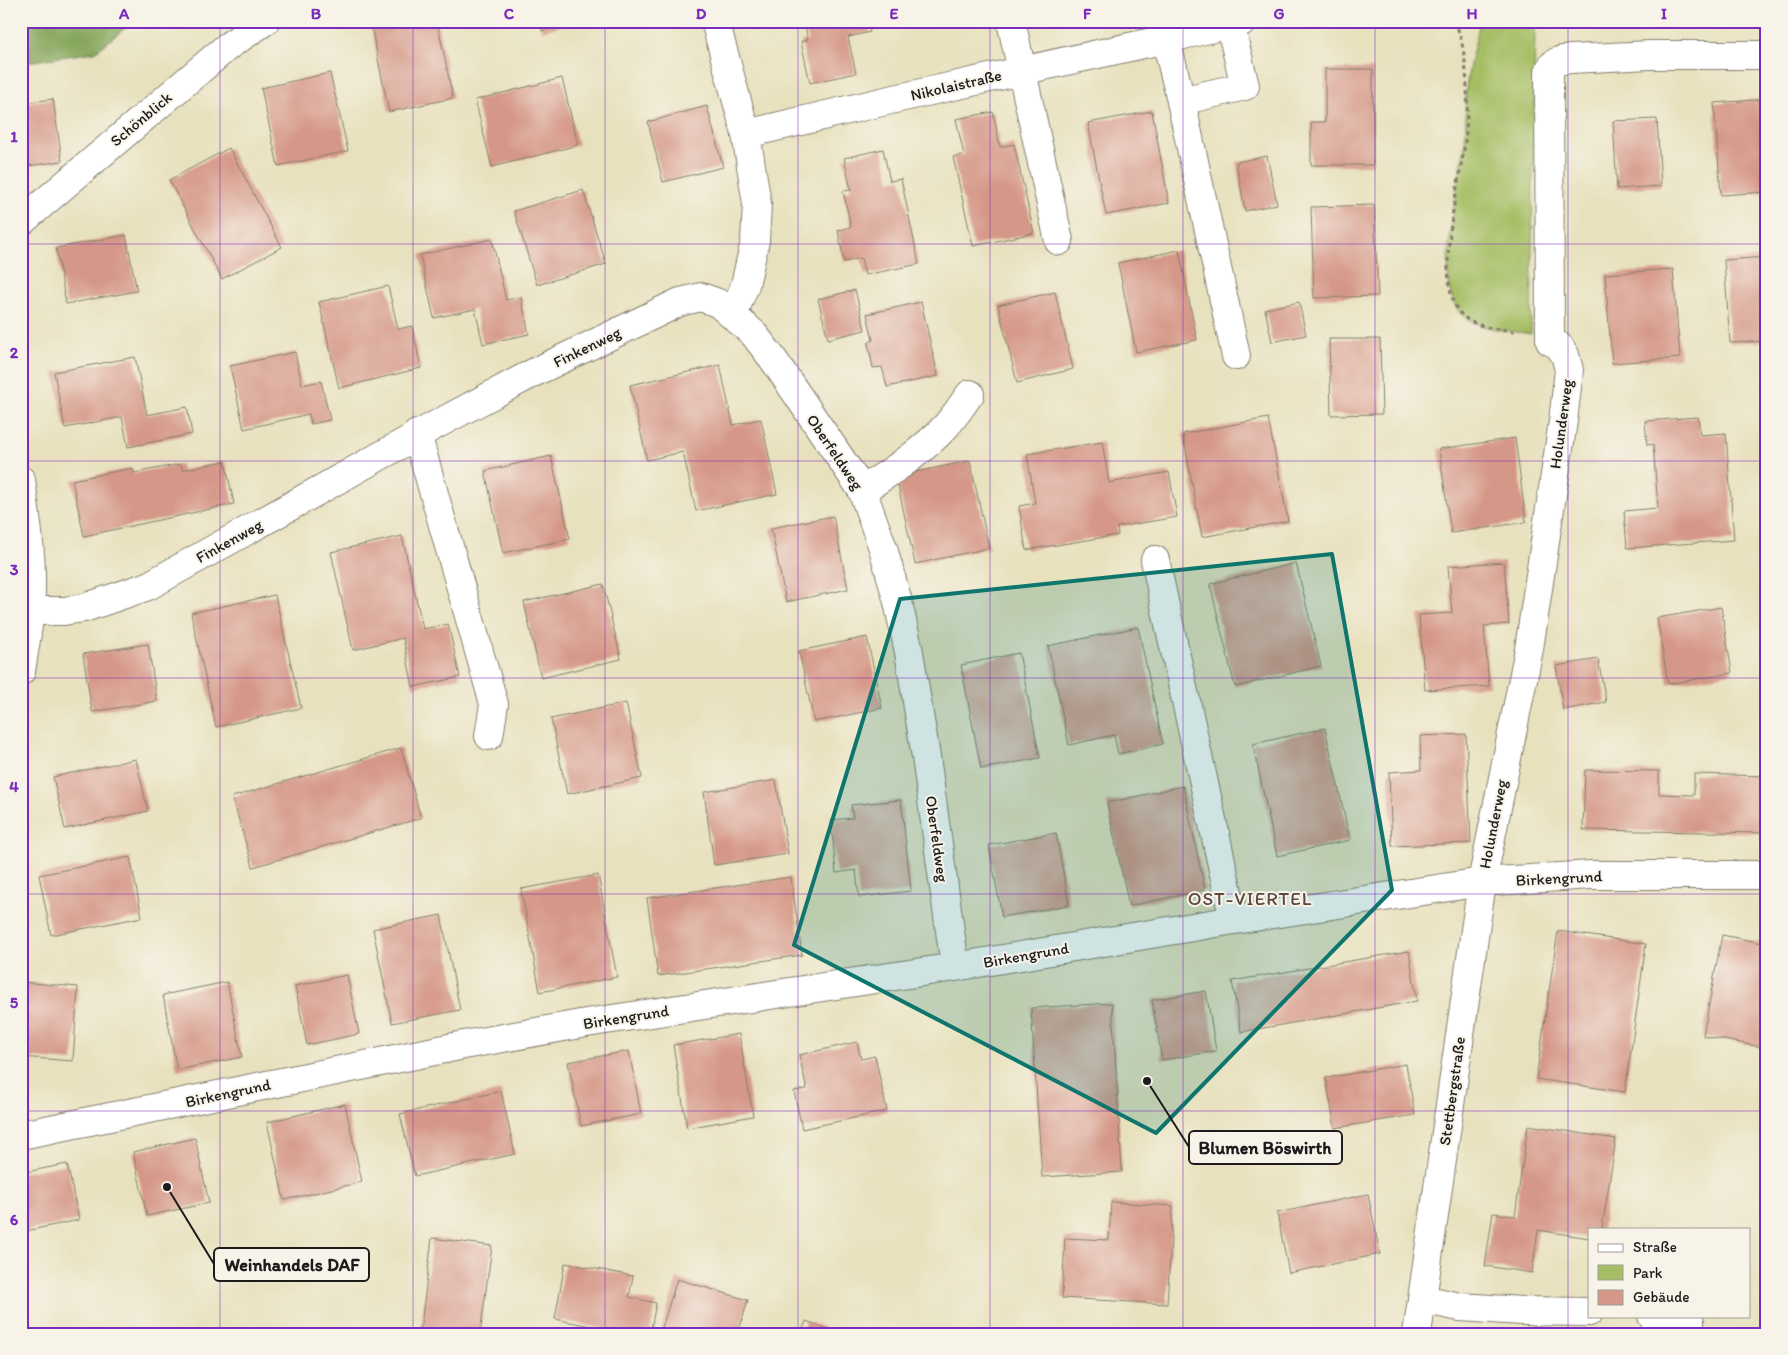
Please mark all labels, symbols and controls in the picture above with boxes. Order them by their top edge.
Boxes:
text: A [118,4,130,23]
text: B [311,4,322,23]
text: C [504,4,515,23]
text: D [696,4,707,23]
text: E [890,4,899,23]
text: F [1083,4,1092,23]
text: G [1273,4,1285,23]
text: H [1466,4,1478,23]
text: I [1661,4,1667,23]
street label: Nikolaistraße [909,65,1004,105]
street label: Schönblick [106,87,176,150]
text: 1 [10,127,18,146]
street label: Finkenweg [550,322,625,372]
text: 2 [10,343,19,362]
street label: Holunderweg [1545,377,1577,470]
street label: Oberfeldweg [803,411,868,494]
street label: Finkenweg [193,515,266,567]
text: 3 [10,560,19,579]
text: 4 [9,777,19,796]
street label: Holunderweg [1475,777,1511,870]
street label: Oberfeldweg [922,795,953,884]
street label: Birkengrund [1515,866,1603,890]
district label: OST-VIERTEL [1188,887,1312,910]
street label: Birkengrund [982,938,1070,972]
text: 5 [10,993,19,1012]
street label: Birkengrund [582,1001,670,1033]
street label: Stettbergstraße [1435,1035,1469,1147]
street label: Birkengrund [184,1075,273,1111]
callout: Blumen Böswirth [1189,1131,1342,1164]
text: Blumen Böswirth [1199,1137,1332,1159]
text: 6 [10,1210,19,1229]
legend [1588,1228,1750,1318]
text: Straße [1633,1238,1677,1256]
callout: Weinhandels DAF [214,1248,369,1281]
text: Weinhandels DAF [224,1254,360,1276]
text: Park [1633,1264,1663,1282]
text: Gebäude [1633,1288,1690,1306]

